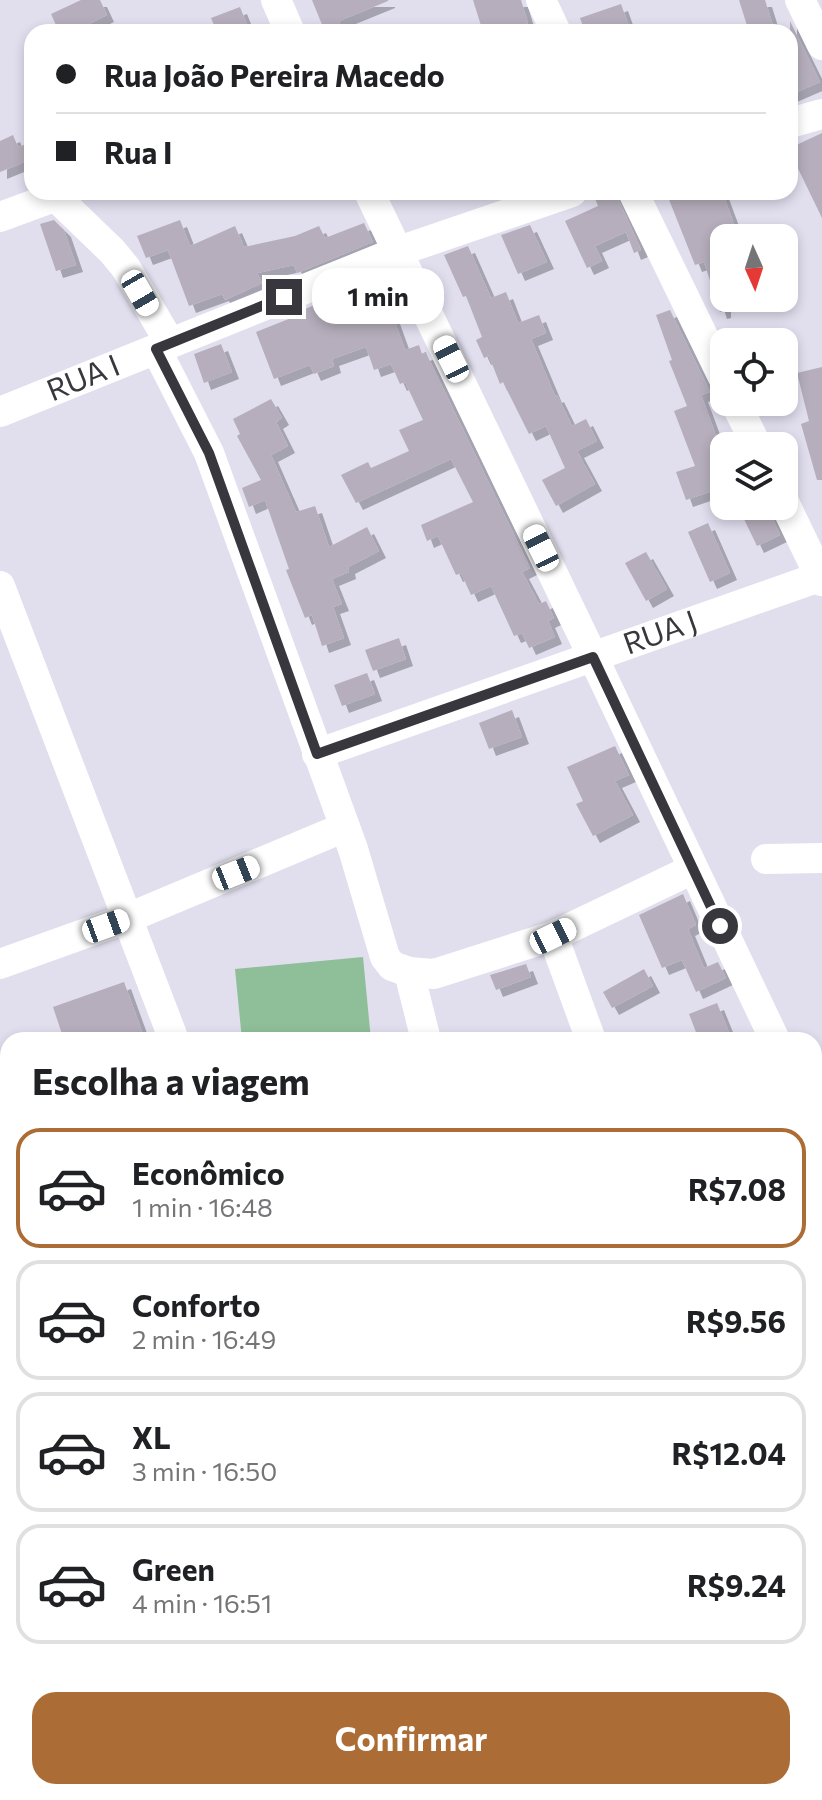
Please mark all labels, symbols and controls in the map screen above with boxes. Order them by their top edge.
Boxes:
text: Rua João Pereira Macedo [104,56,445,93]
text: Rua I [104,133,172,170]
north arrow [710,224,798,312]
map controls [710,224,798,520]
car [118,266,162,320]
callout: 1 min [312,269,444,325]
route end [266,279,302,315]
text: 1 min [347,280,409,311]
button: locate [710,328,798,416]
car [430,332,472,386]
street label: RUA I [41,345,124,407]
button: layers [710,432,798,520]
car [520,521,562,575]
street label: RUA J [618,601,701,661]
car [209,853,263,893]
car [79,907,133,945]
route start [702,908,738,944]
car [526,915,580,957]
text: Escolha a viagem [32,1058,310,1102]
icon: car [36,1152,108,1224]
text: Econômico [132,1154,285,1191]
text: R$7.08 [688,1170,786,1207]
text: 1 min · 16:48 [132,1191,273,1222]
icon: car [36,1284,108,1356]
text: Conforto [132,1286,260,1323]
text: R$9.56 [686,1302,786,1339]
text: 2 min · 16:49 [132,1323,276,1354]
icon: car [36,1416,108,1488]
text: XL [132,1418,171,1455]
text: R$12.04 [672,1434,786,1471]
text: 3 min · 16:50 [132,1455,277,1486]
icon: car [36,1548,108,1620]
text: Green [132,1550,215,1587]
text: R$9.24 [687,1566,786,1603]
text: 4 min · 16:51 [132,1587,272,1618]
button: Confirmar [32,1692,790,1784]

